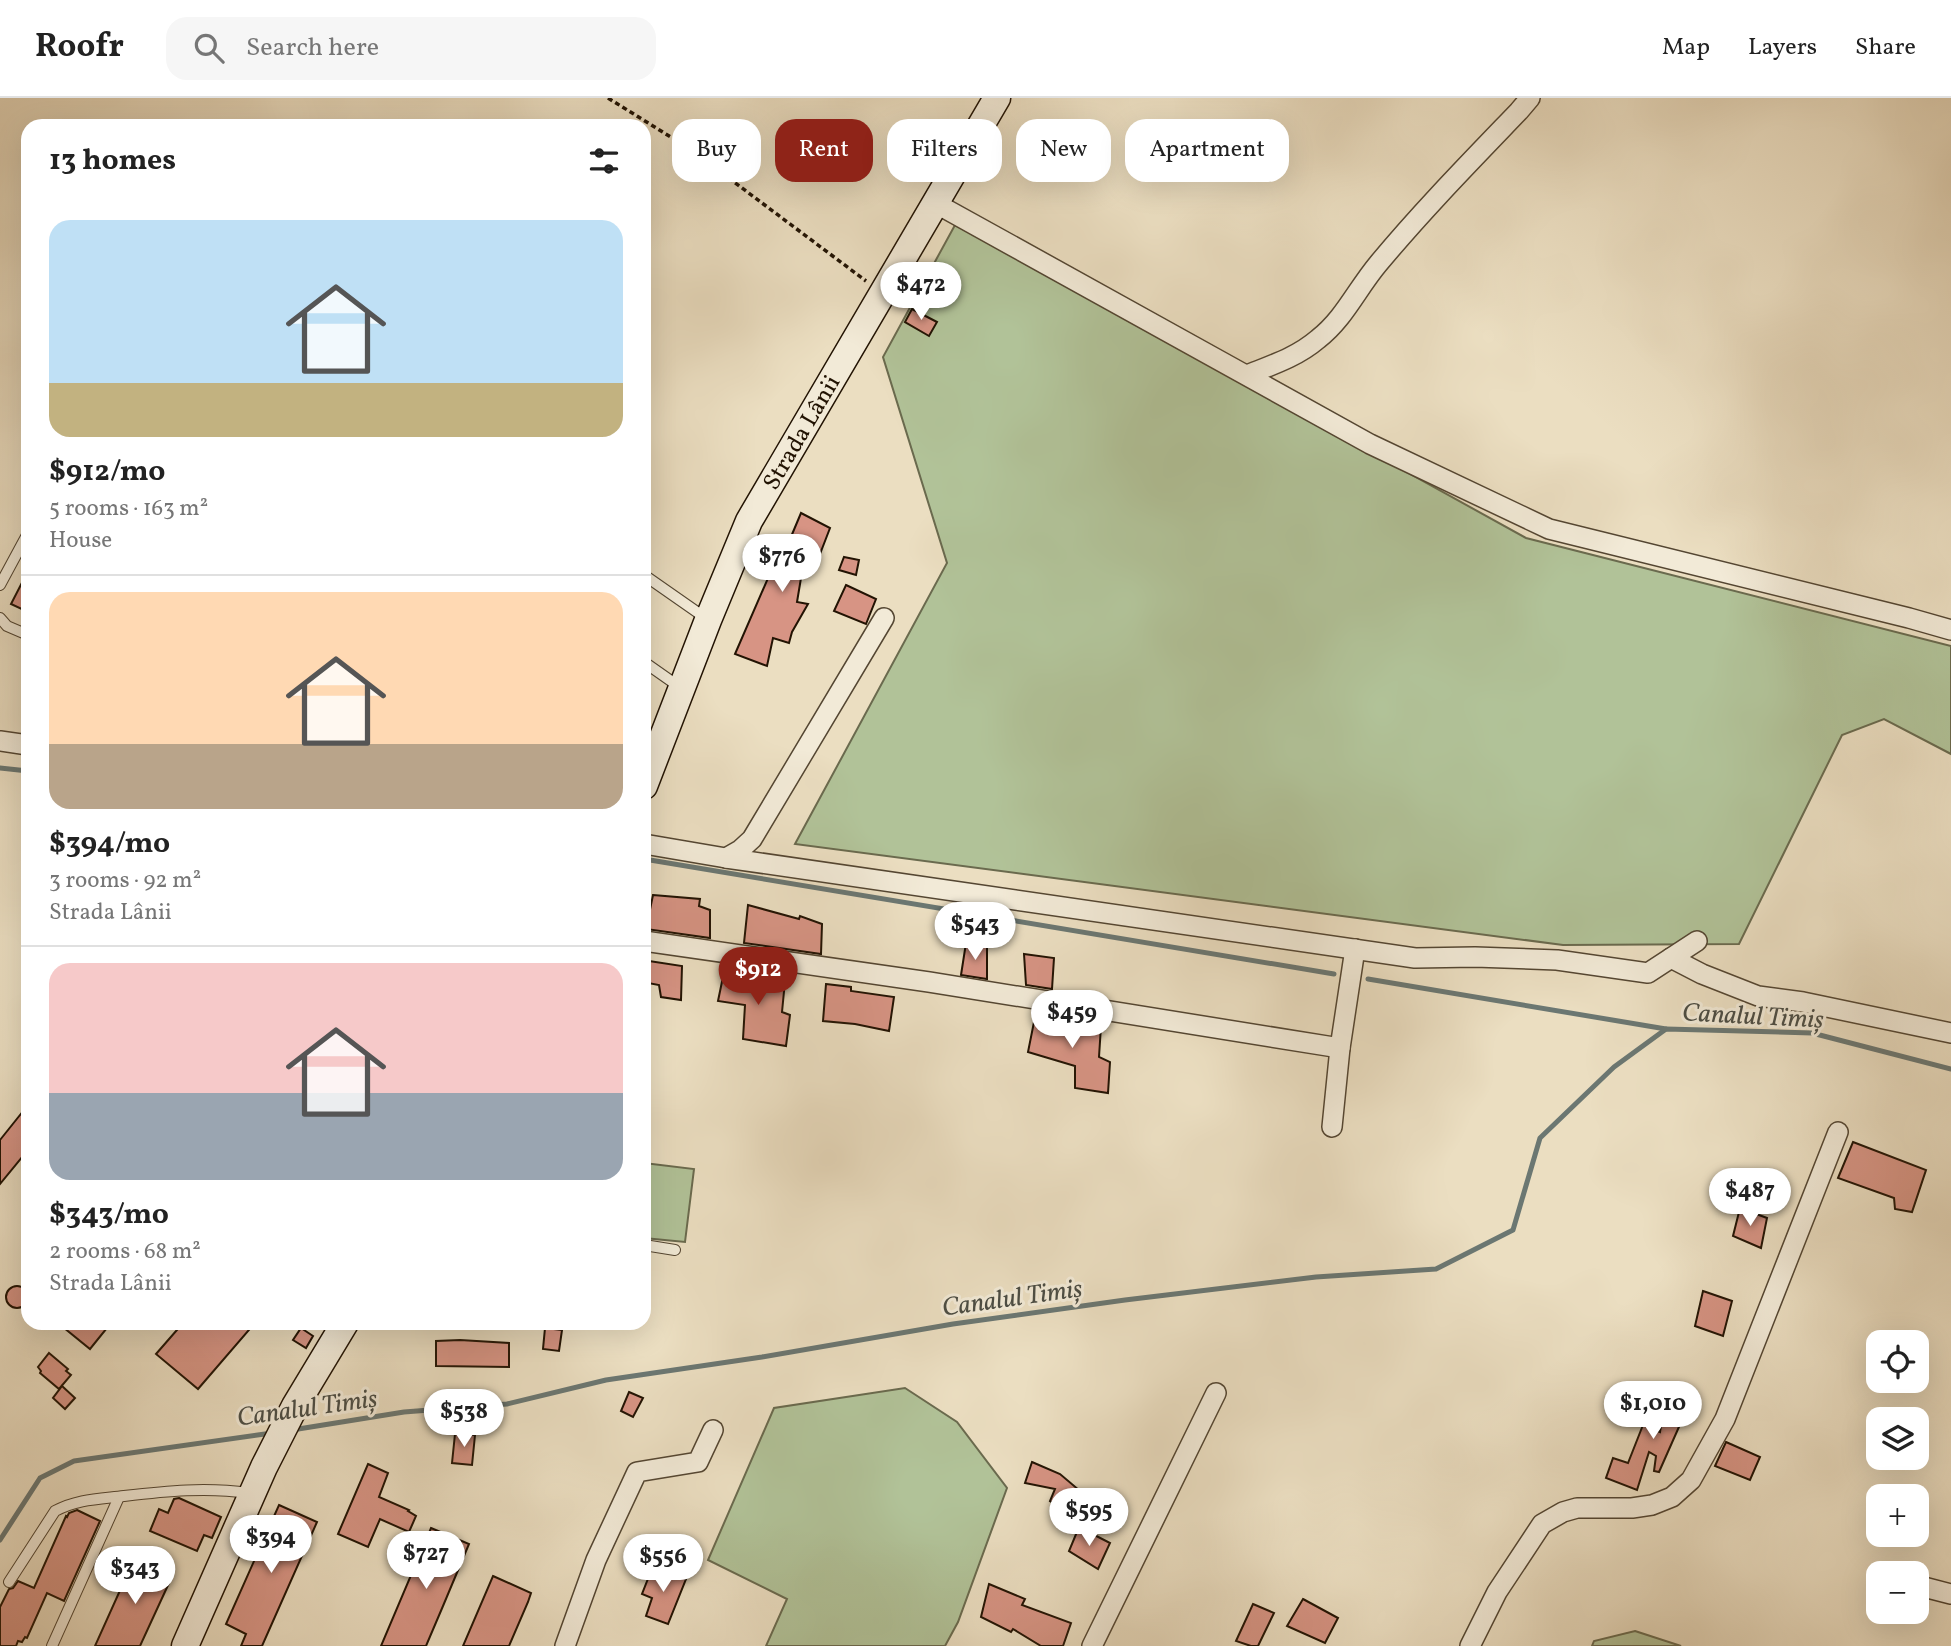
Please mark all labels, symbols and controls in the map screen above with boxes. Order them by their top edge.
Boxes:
search box [166,17,656,80]
text: Roofr [35,25,124,71]
icon: search [190,29,228,67]
text: Search here [246,30,379,66]
text: Map [1662,31,1710,65]
text: Layers [1748,31,1817,65]
text: Share [1855,31,1916,65]
chip: Buy [672,119,761,182]
chip: Rent [775,119,873,182]
chip: Filters [887,119,1002,182]
chip: New [1016,119,1111,182]
chip: Apartment [1125,119,1289,182]
text: 13 homes [49,140,176,182]
icon: filters [585,142,623,180]
pin: $472 [880,262,962,322]
icon: home [273,266,399,392]
text: $472 [896,269,946,301]
street label: Strada Lânii [756,369,850,497]
text: $912/mo [49,451,165,493]
text: 5 rooms · 163 m² [49,493,208,525]
text: House [49,525,112,557]
pin: $776 [741,534,823,594]
text: $776 [758,541,806,573]
icon: home [273,638,399,764]
text: $394/mo [49,823,170,865]
text: 3 rooms · 92 m² [49,865,201,897]
text: Strada Lânii [49,897,172,929]
pin: $543 [934,902,1016,962]
text: $543 [951,909,999,941]
pin: $912 [717,948,799,1007]
text: $912 [735,954,781,986]
pin: $459 [1031,990,1113,1050]
water label: Canalul Timiș [1681,995,1825,1039]
text: $459 [1047,997,1097,1029]
icon: home [273,1009,399,1135]
pin: $487 [1709,1168,1791,1228]
text: $487 [1725,1175,1775,1207]
text: $343/mo [49,1194,169,1236]
text: 2 rooms · 68 m² [49,1236,201,1268]
text: Strada Lânii [49,1268,172,1300]
water label: Canalul Timiș [940,1271,1085,1327]
map controls [1866,1330,1929,1624]
button: locate [1866,1330,1929,1393]
water label: Canalul Timiș [235,1381,380,1437]
pin: $1,010 [1596,1382,1710,1441]
text: $1,010 [1620,1388,1686,1420]
pin: $538 [423,1390,505,1449]
text: $538 [440,1396,488,1428]
button: layers [1866,1407,1929,1470]
button: + [1866,1484,1929,1547]
pin: $595 [1048,1488,1130,1548]
text: $595 [1065,1495,1113,1527]
pin: $394 [230,1516,312,1575]
text: $394 [246,1522,296,1554]
pin: $727 [385,1532,467,1591]
pin: $556 [622,1534,704,1594]
text: $727 [403,1538,449,1570]
text: $556 [639,1541,687,1573]
pin: $343 [94,1546,176,1606]
text: $343 [110,1553,160,1585]
button: − [1866,1561,1929,1624]

